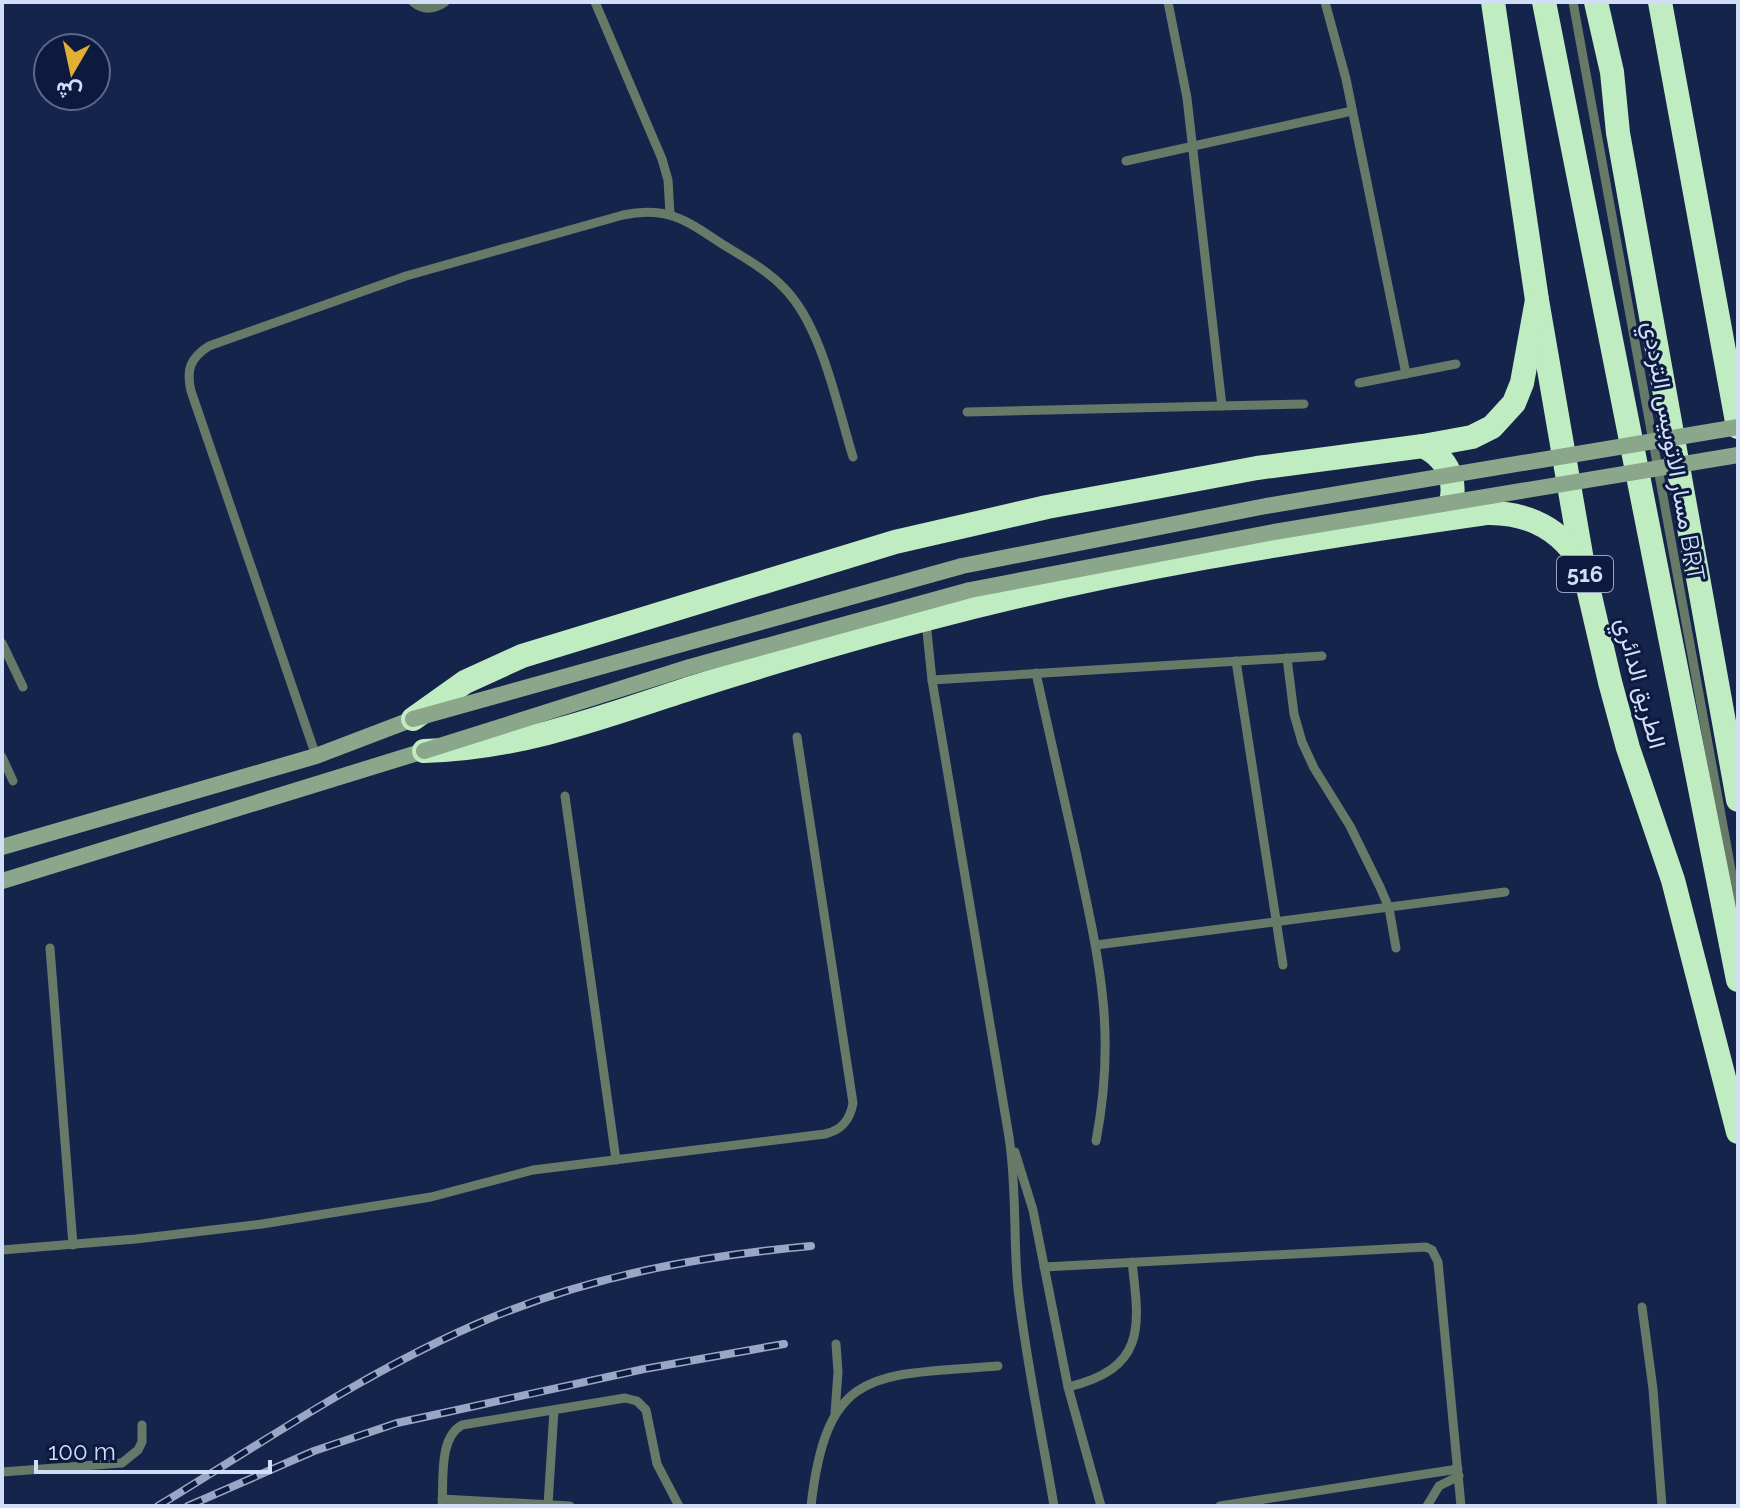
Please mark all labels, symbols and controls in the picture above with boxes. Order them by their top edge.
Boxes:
north arrow [32,32,112,112]
text: ش [54,76,84,107]
street label: مسار الاتوبيس الترددي BRT [1632,319,1711,584]
road number: 516 [1557,556,1613,592]
street label: الطريق الدائري [1605,614,1672,753]
scale bar [36,1424,270,1474]
text: 100 m [48,1437,116,1466]

